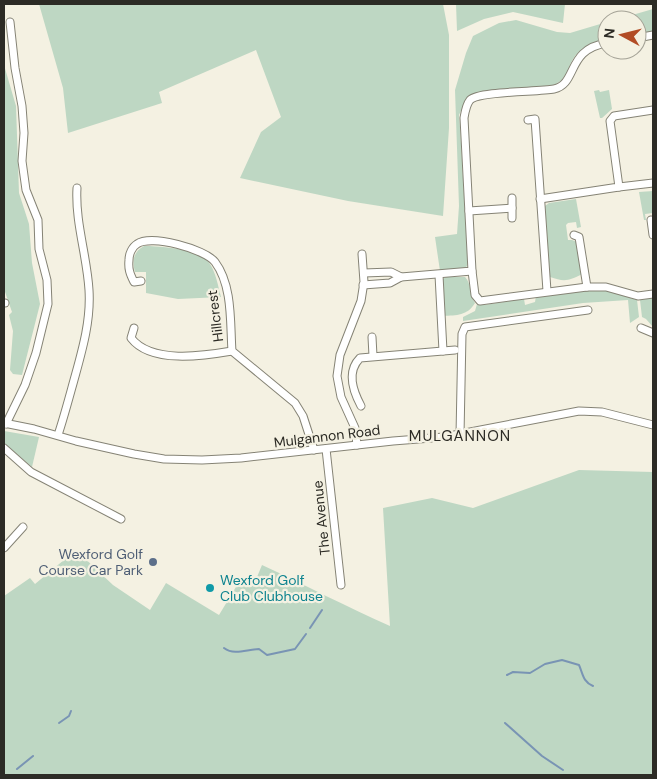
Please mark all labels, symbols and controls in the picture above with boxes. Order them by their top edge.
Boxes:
north arrow [597,10,647,60]
text: N [600,27,619,40]
street label: Hillcrest [203,289,227,343]
street label: Mulgannon Road [273,421,381,451]
district label: MULGANNON [409,426,511,446]
street label: The Avenue [308,480,334,556]
place label: Wexford Golf Course Car Park [39,545,143,579]
marker: Wexford Golf Course Car Park [147,556,159,568]
place label: Wexford Golf Club Clubhouse [220,571,323,605]
marker: Wexford Golf Club Clubhouse [204,582,216,594]

